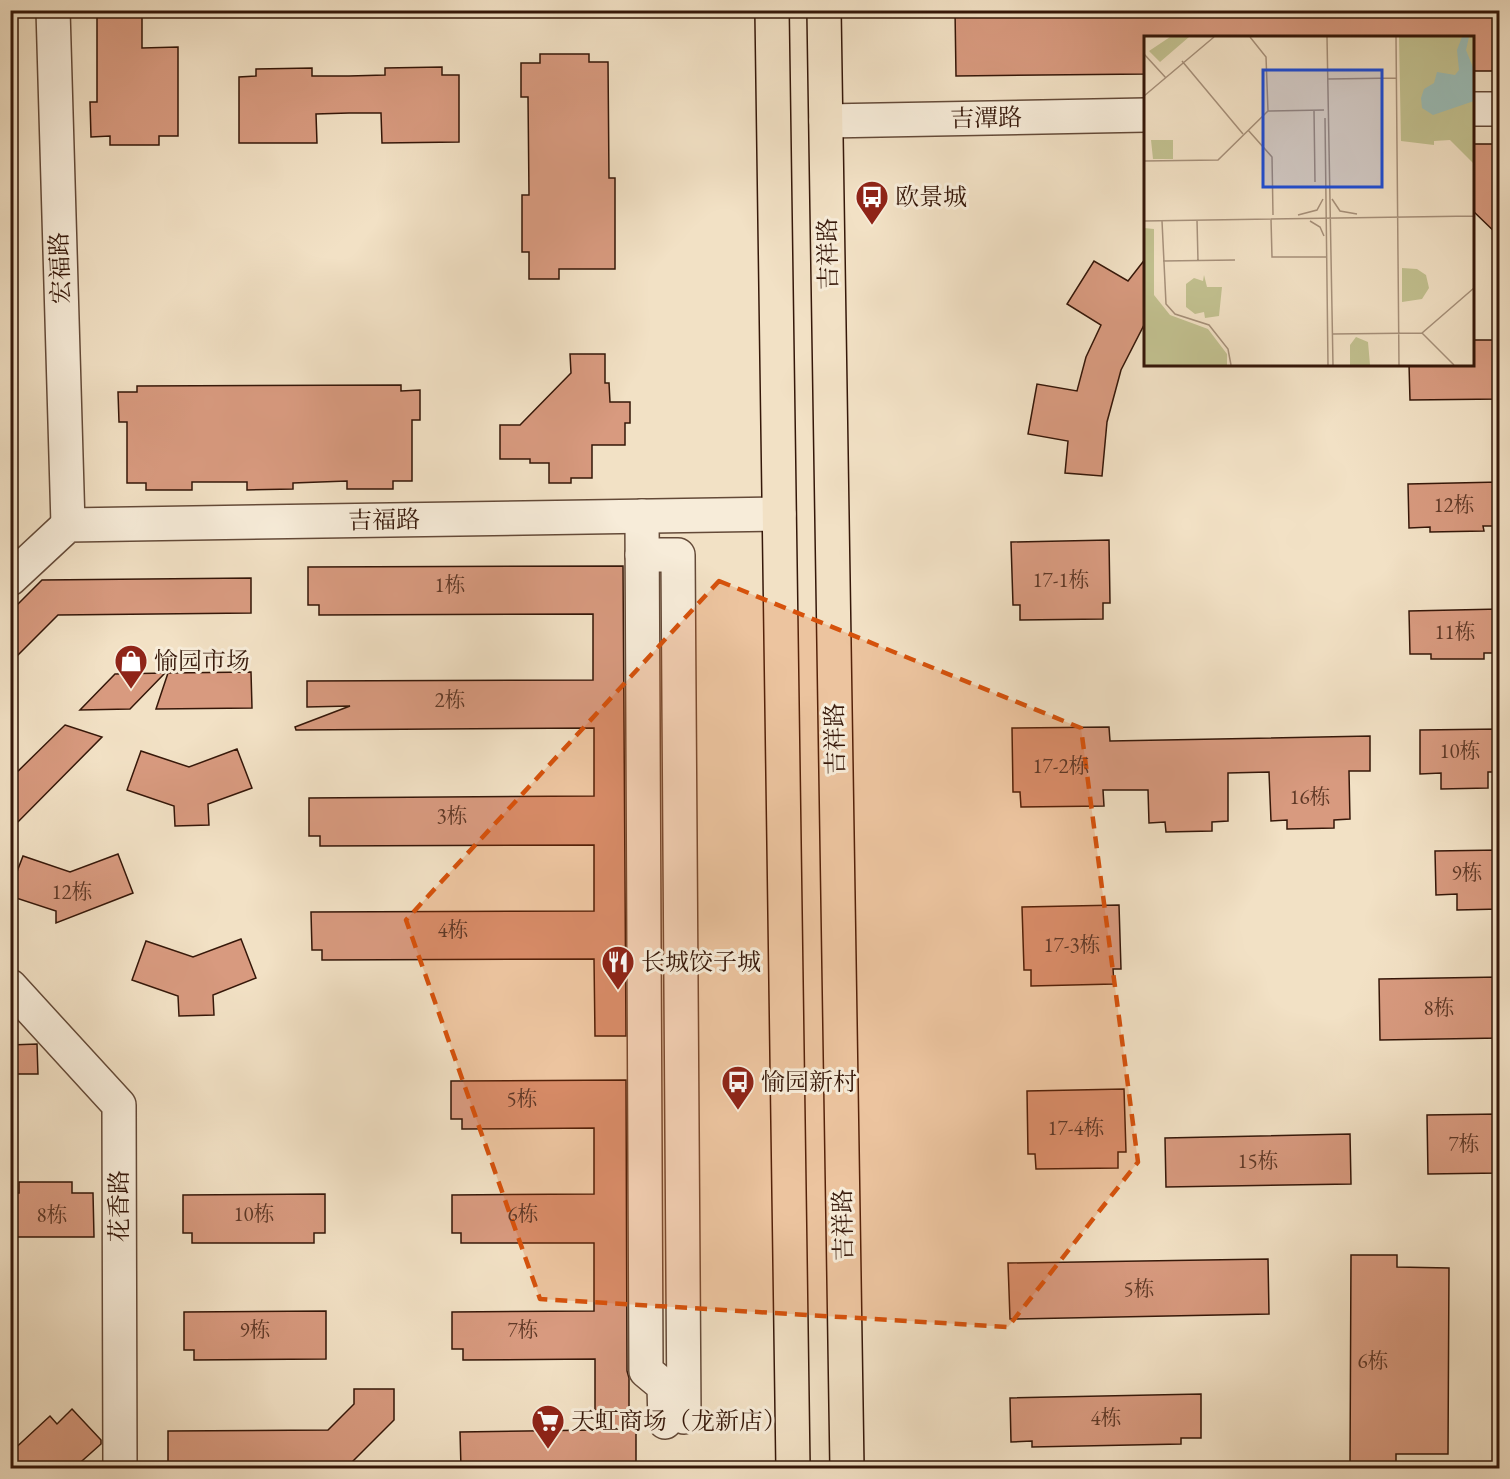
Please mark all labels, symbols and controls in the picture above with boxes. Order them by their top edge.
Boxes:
inset map [1144,36,1474,366]
street label: 吉潭路 [950,101,1022,134]
bus stop icon: 欧景城 [854,179,890,226]
place label: 欧景城 [895,181,967,212]
street label: 吉祥路 [811,218,844,290]
street label: 宏福路 [43,231,76,305]
house number: 12栋 [1433,491,1475,518]
street label: 吉福路 [348,503,420,536]
house number: 17-1栋 [1033,566,1090,593]
house number: 1栋 [434,571,466,598]
house number: 11栋 [1434,618,1476,645]
shop icon: 愉园市场 [113,643,149,690]
place label: 愉园市场 [154,645,250,676]
house number: 2栋 [434,686,466,713]
street label: 吉祥路 [818,703,851,775]
house number: 10栋 [1439,737,1481,764]
house number: 17-2栋 [1033,752,1090,779]
house number: 16栋 [1289,783,1331,810]
house number: 3栋 [436,802,468,829]
house number: 9栋 [1451,859,1483,886]
house number: 12栋 [51,878,93,905]
house number: 4栋 [437,916,469,943]
house number: 17-3栋 [1044,931,1101,958]
restaurant icon: 长城饺子城 [600,944,636,991]
place label: 长城饺子城 [641,946,761,977]
house number: 8栋 [1423,994,1455,1021]
bus stop icon: 愉园新村 [720,1064,756,1111]
place label: 愉园新村 [761,1066,857,1097]
house number: 5栋 [506,1085,538,1112]
house number: 17-4栋 [1048,1114,1105,1141]
house number: 7栋 [1448,1130,1480,1157]
house number: 15栋 [1237,1147,1279,1174]
street label: 花香路 [103,1170,134,1242]
street label: 吉祥路 [826,1189,859,1261]
house number: 10栋 [233,1200,275,1227]
house number: 6栋 [507,1200,539,1227]
house number: 8栋 [36,1201,68,1228]
house number: 5栋 [1123,1275,1155,1302]
house number: 9栋 [239,1316,271,1343]
house number: 7栋 [507,1316,539,1343]
house number: 6栋 [1357,1347,1389,1374]
supermarket icon: 天虹商场（龙新店） [530,1403,566,1450]
house number: 4栋 [1090,1404,1122,1431]
place label: 天虹商场（龙新店） [571,1405,787,1436]

